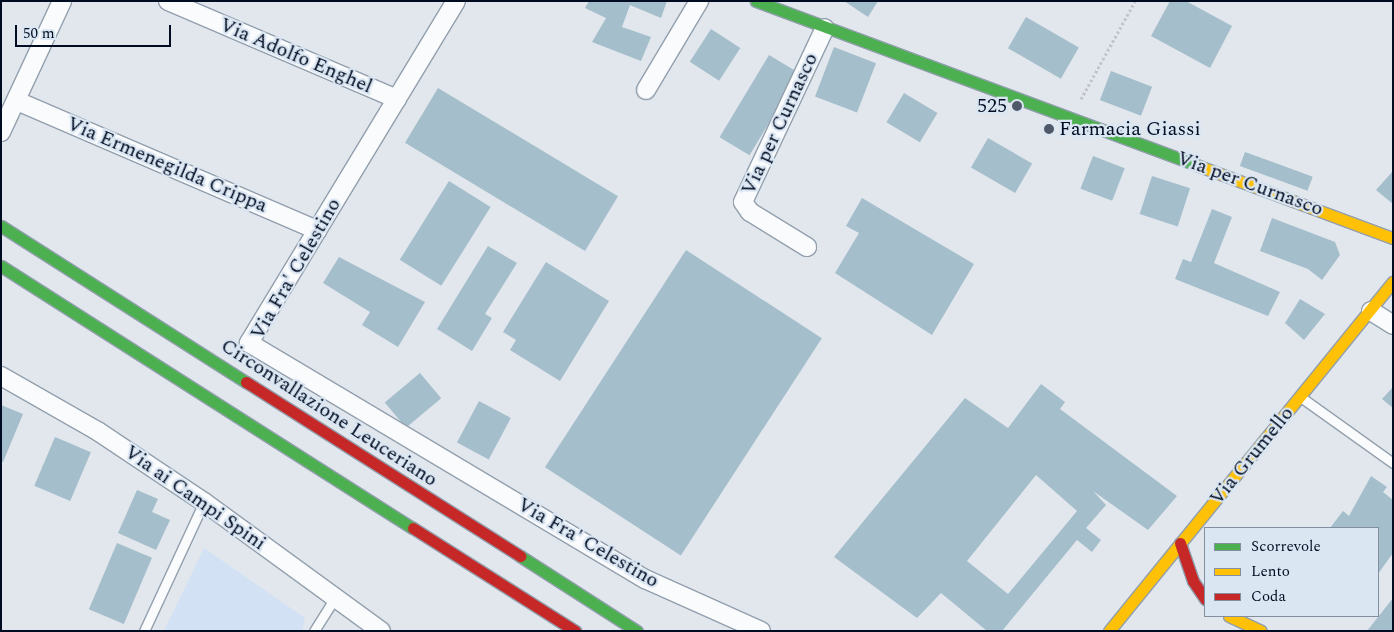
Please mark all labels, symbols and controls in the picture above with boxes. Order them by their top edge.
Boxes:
street label: Via Adolfo Enghel [216,13,376,99]
scale bar [18,15,174,47]
text: 50 m [23,22,55,45]
street label: Via per Curnasco [737,49,823,199]
place label: 525 [977,94,1007,118]
marker: 525 [1011,100,1023,112]
street label: Via Ermenegilda Crippa [63,112,271,218]
place label: Farmacia Giassi [1059,117,1201,141]
marker: Farmacia Giassi [1043,123,1055,135]
street label: Via per Curnasco [1174,146,1326,222]
street label: Via Fra' Celestino [246,194,346,344]
street label: Circonvallazione Leuceriano [216,334,442,492]
street label: Via Grumello [1205,402,1299,510]
street label: Via ai Campi Spini [120,440,270,556]
street label: Via Fra' Celestino [513,493,663,593]
legend [1204,527,1379,617]
text: Scorrevole [1251,535,1321,558]
text: Lento [1251,560,1290,583]
text: Coda [1251,585,1286,608]

